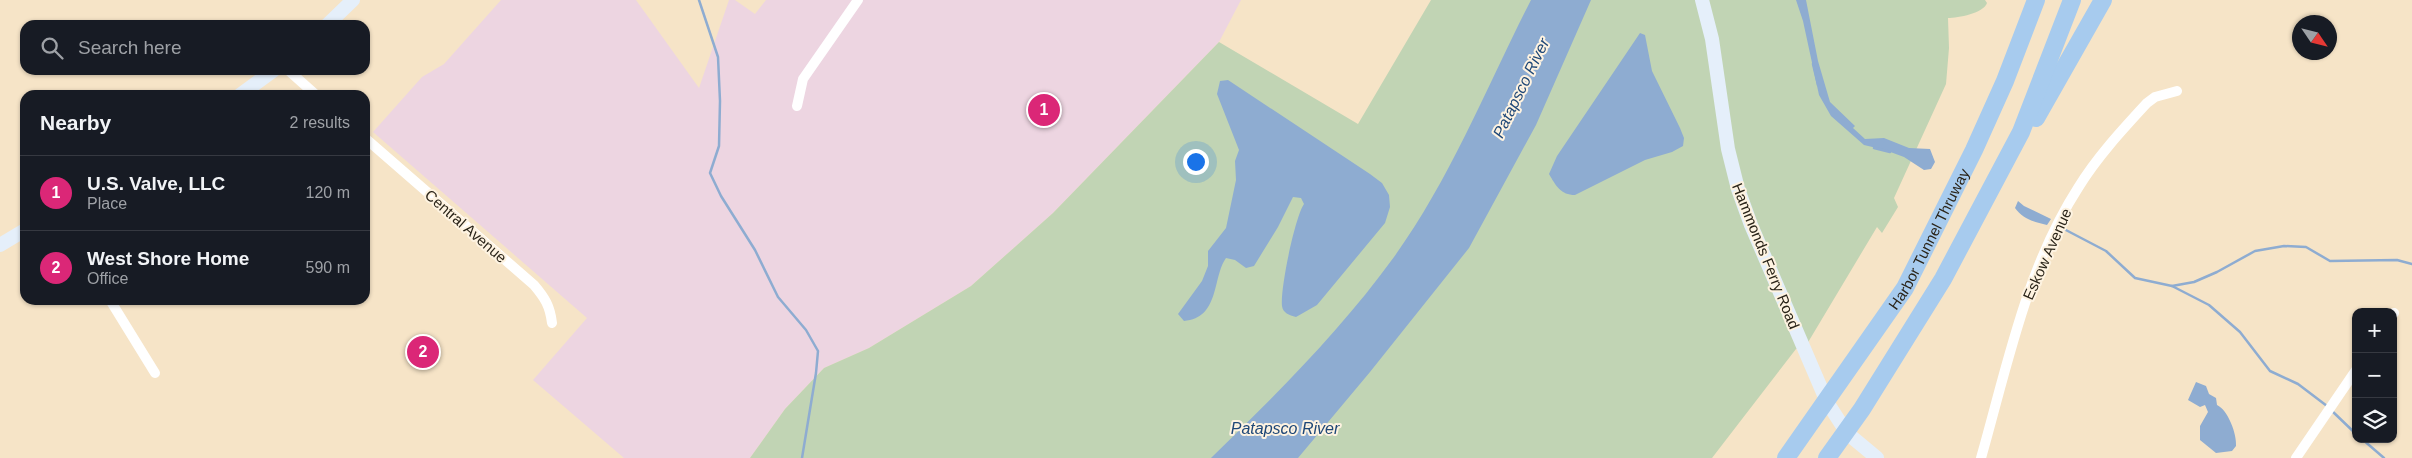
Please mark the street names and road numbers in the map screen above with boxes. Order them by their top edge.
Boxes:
street label: Harbor Tunnel Thruway [1884,165,1972,312]
street label: Hammonds Ferry Road [1729,181,1803,331]
street label: Central Avenue [422,186,510,266]
street label: Eskow Avenue [2019,206,2075,302]

